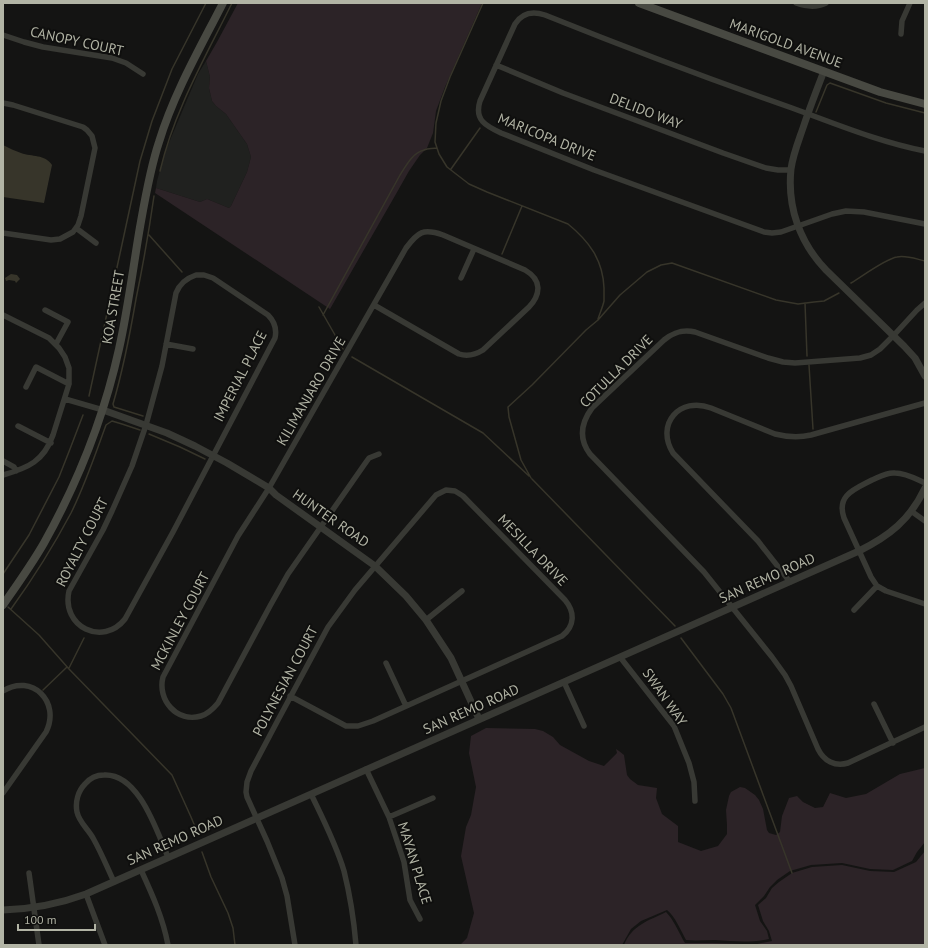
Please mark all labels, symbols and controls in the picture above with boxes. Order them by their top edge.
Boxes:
street label: MARIGOLD AVENUE [727,14,845,72]
street label: CANOPY COURT [29,22,126,60]
street label: DELIDO WAY [607,89,685,133]
street label: MARICOPA DRIVE [495,109,599,165]
street label: KOA STREET [98,268,128,345]
street label: IMPERIAL PLACE [209,327,271,425]
street label: COTULLA DRIVE [576,331,656,411]
street label: KILIMANJARO DRIVE [272,333,350,449]
street label: HUNTER ROAD [289,485,373,551]
street label: ROYALTY COURT [52,494,112,590]
street label: MESILLA DRIVE [494,510,572,590]
street label: SAN REMO ROAD [716,549,818,607]
street label: MCKINLEY COURT [147,569,214,673]
street label: POLYNESIAN COURT [248,623,322,739]
street label: SWAN WAY [639,665,691,729]
street label: SAN REMO ROAD [420,680,522,738]
street label: SAN REMO ROAD [124,811,226,869]
street label: MAYAN PLACE [394,820,436,906]
scale bar [18,906,95,932]
text: 100 m [24,912,57,927]

